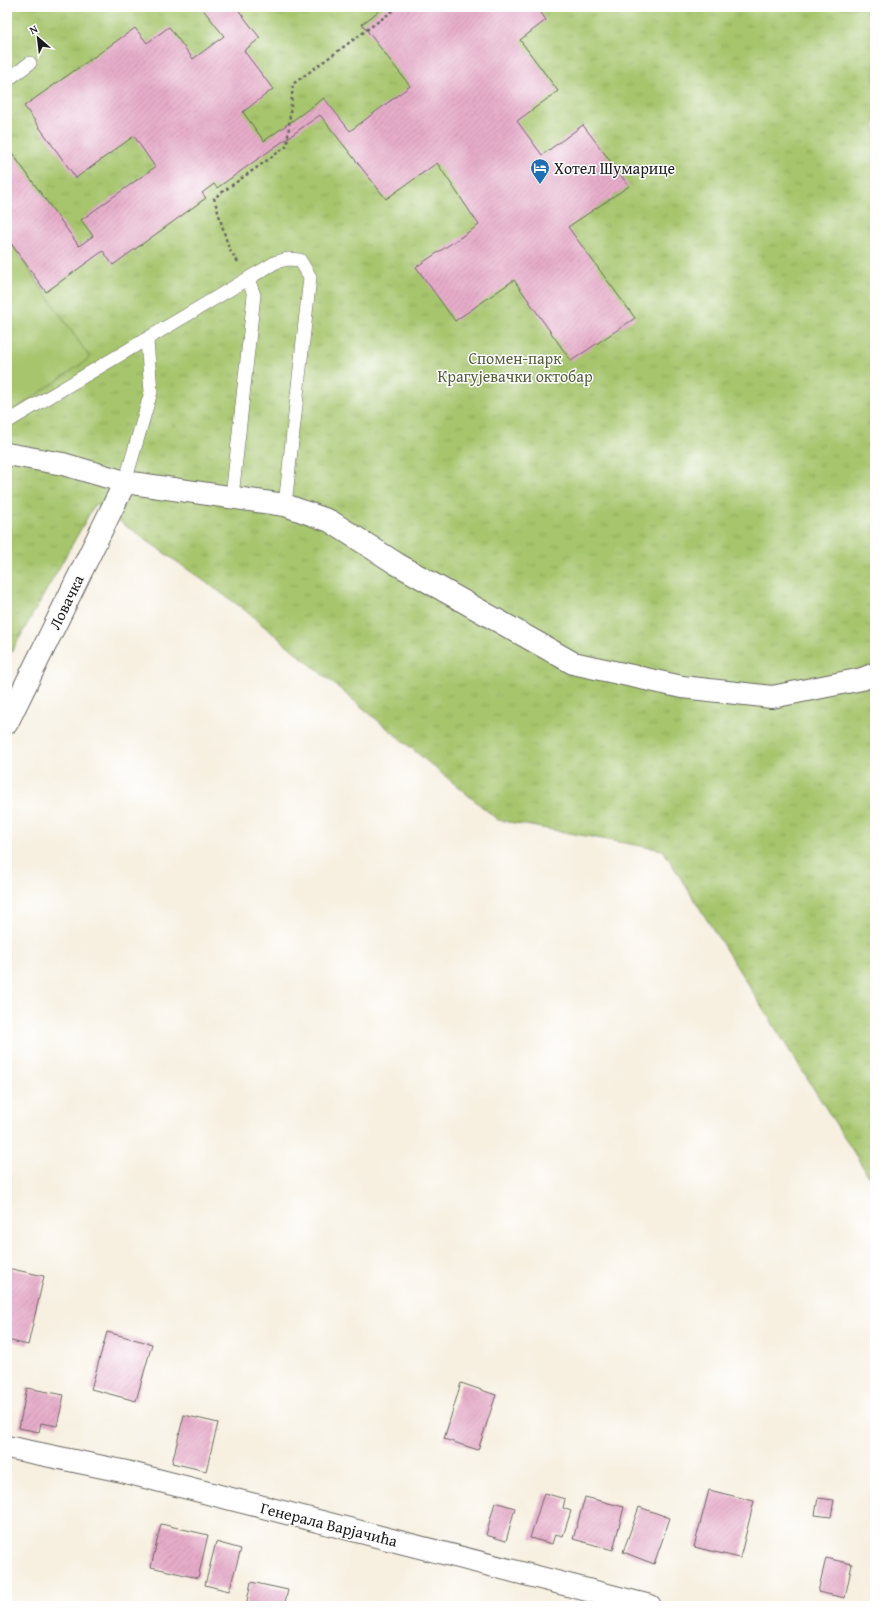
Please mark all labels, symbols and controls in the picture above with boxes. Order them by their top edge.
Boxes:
north arrow [18,18,58,58]
text: N [26,20,41,38]
place label: Хотел Шумарице [554,156,675,180]
hotel icon: Хотел Шумарице [529,157,551,185]
park label: Спомен-парк Крагујевачки октобар [437,346,593,388]
street label: Ловачка [42,570,90,633]
street label: Генерала Варјачића [258,1495,400,1553]

